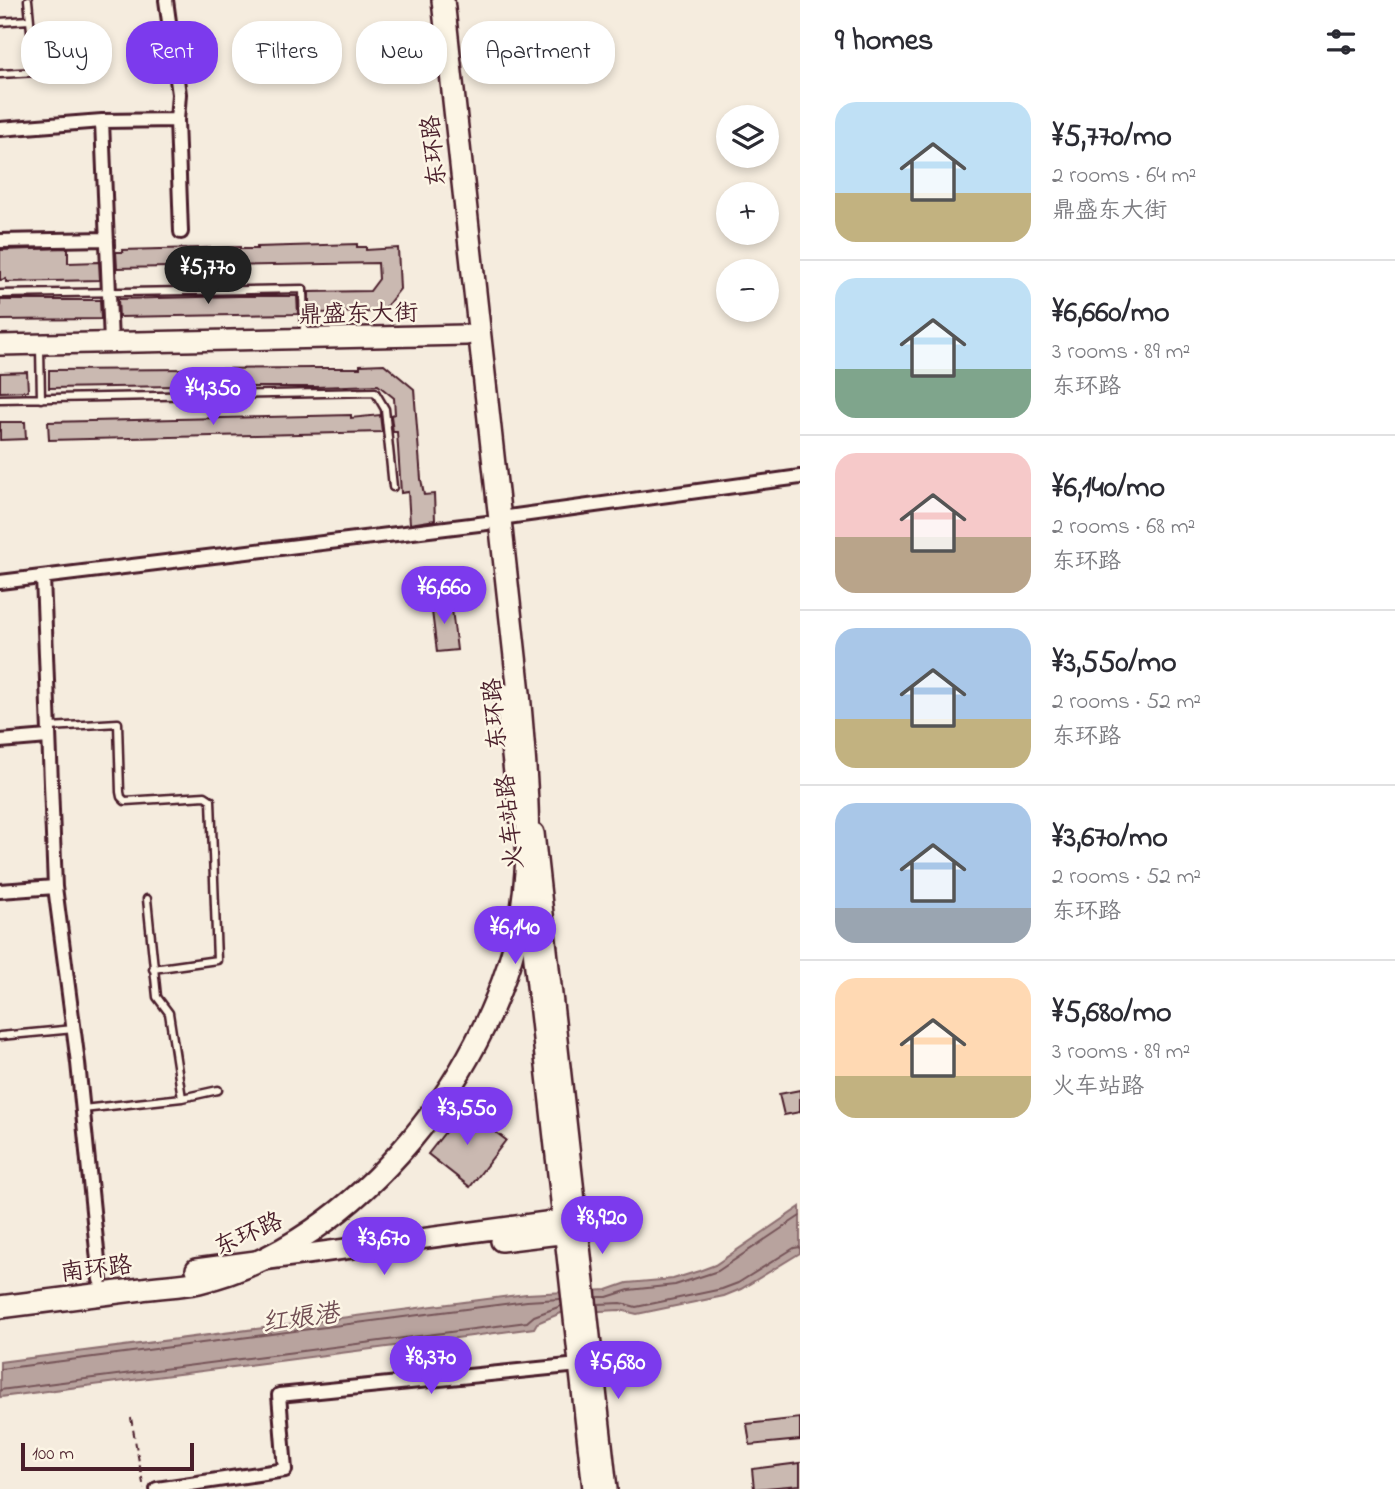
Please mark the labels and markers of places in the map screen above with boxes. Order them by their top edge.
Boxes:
pin: ¥5,770 [151,246,265,306]
pin: ¥4,350 [156,368,270,427]
pin: ¥6,660 [387,566,501,626]
pin: ¥6,140 [458,906,572,966]
pin: ¥3,550 [410,1088,524,1147]
pin: ¥8,920 [545,1196,659,1256]
pin: ¥3,670 [327,1218,441,1277]
pin: ¥8,370 [374,1336,488,1396]
pin: ¥5,680 [561,1342,675,1401]

